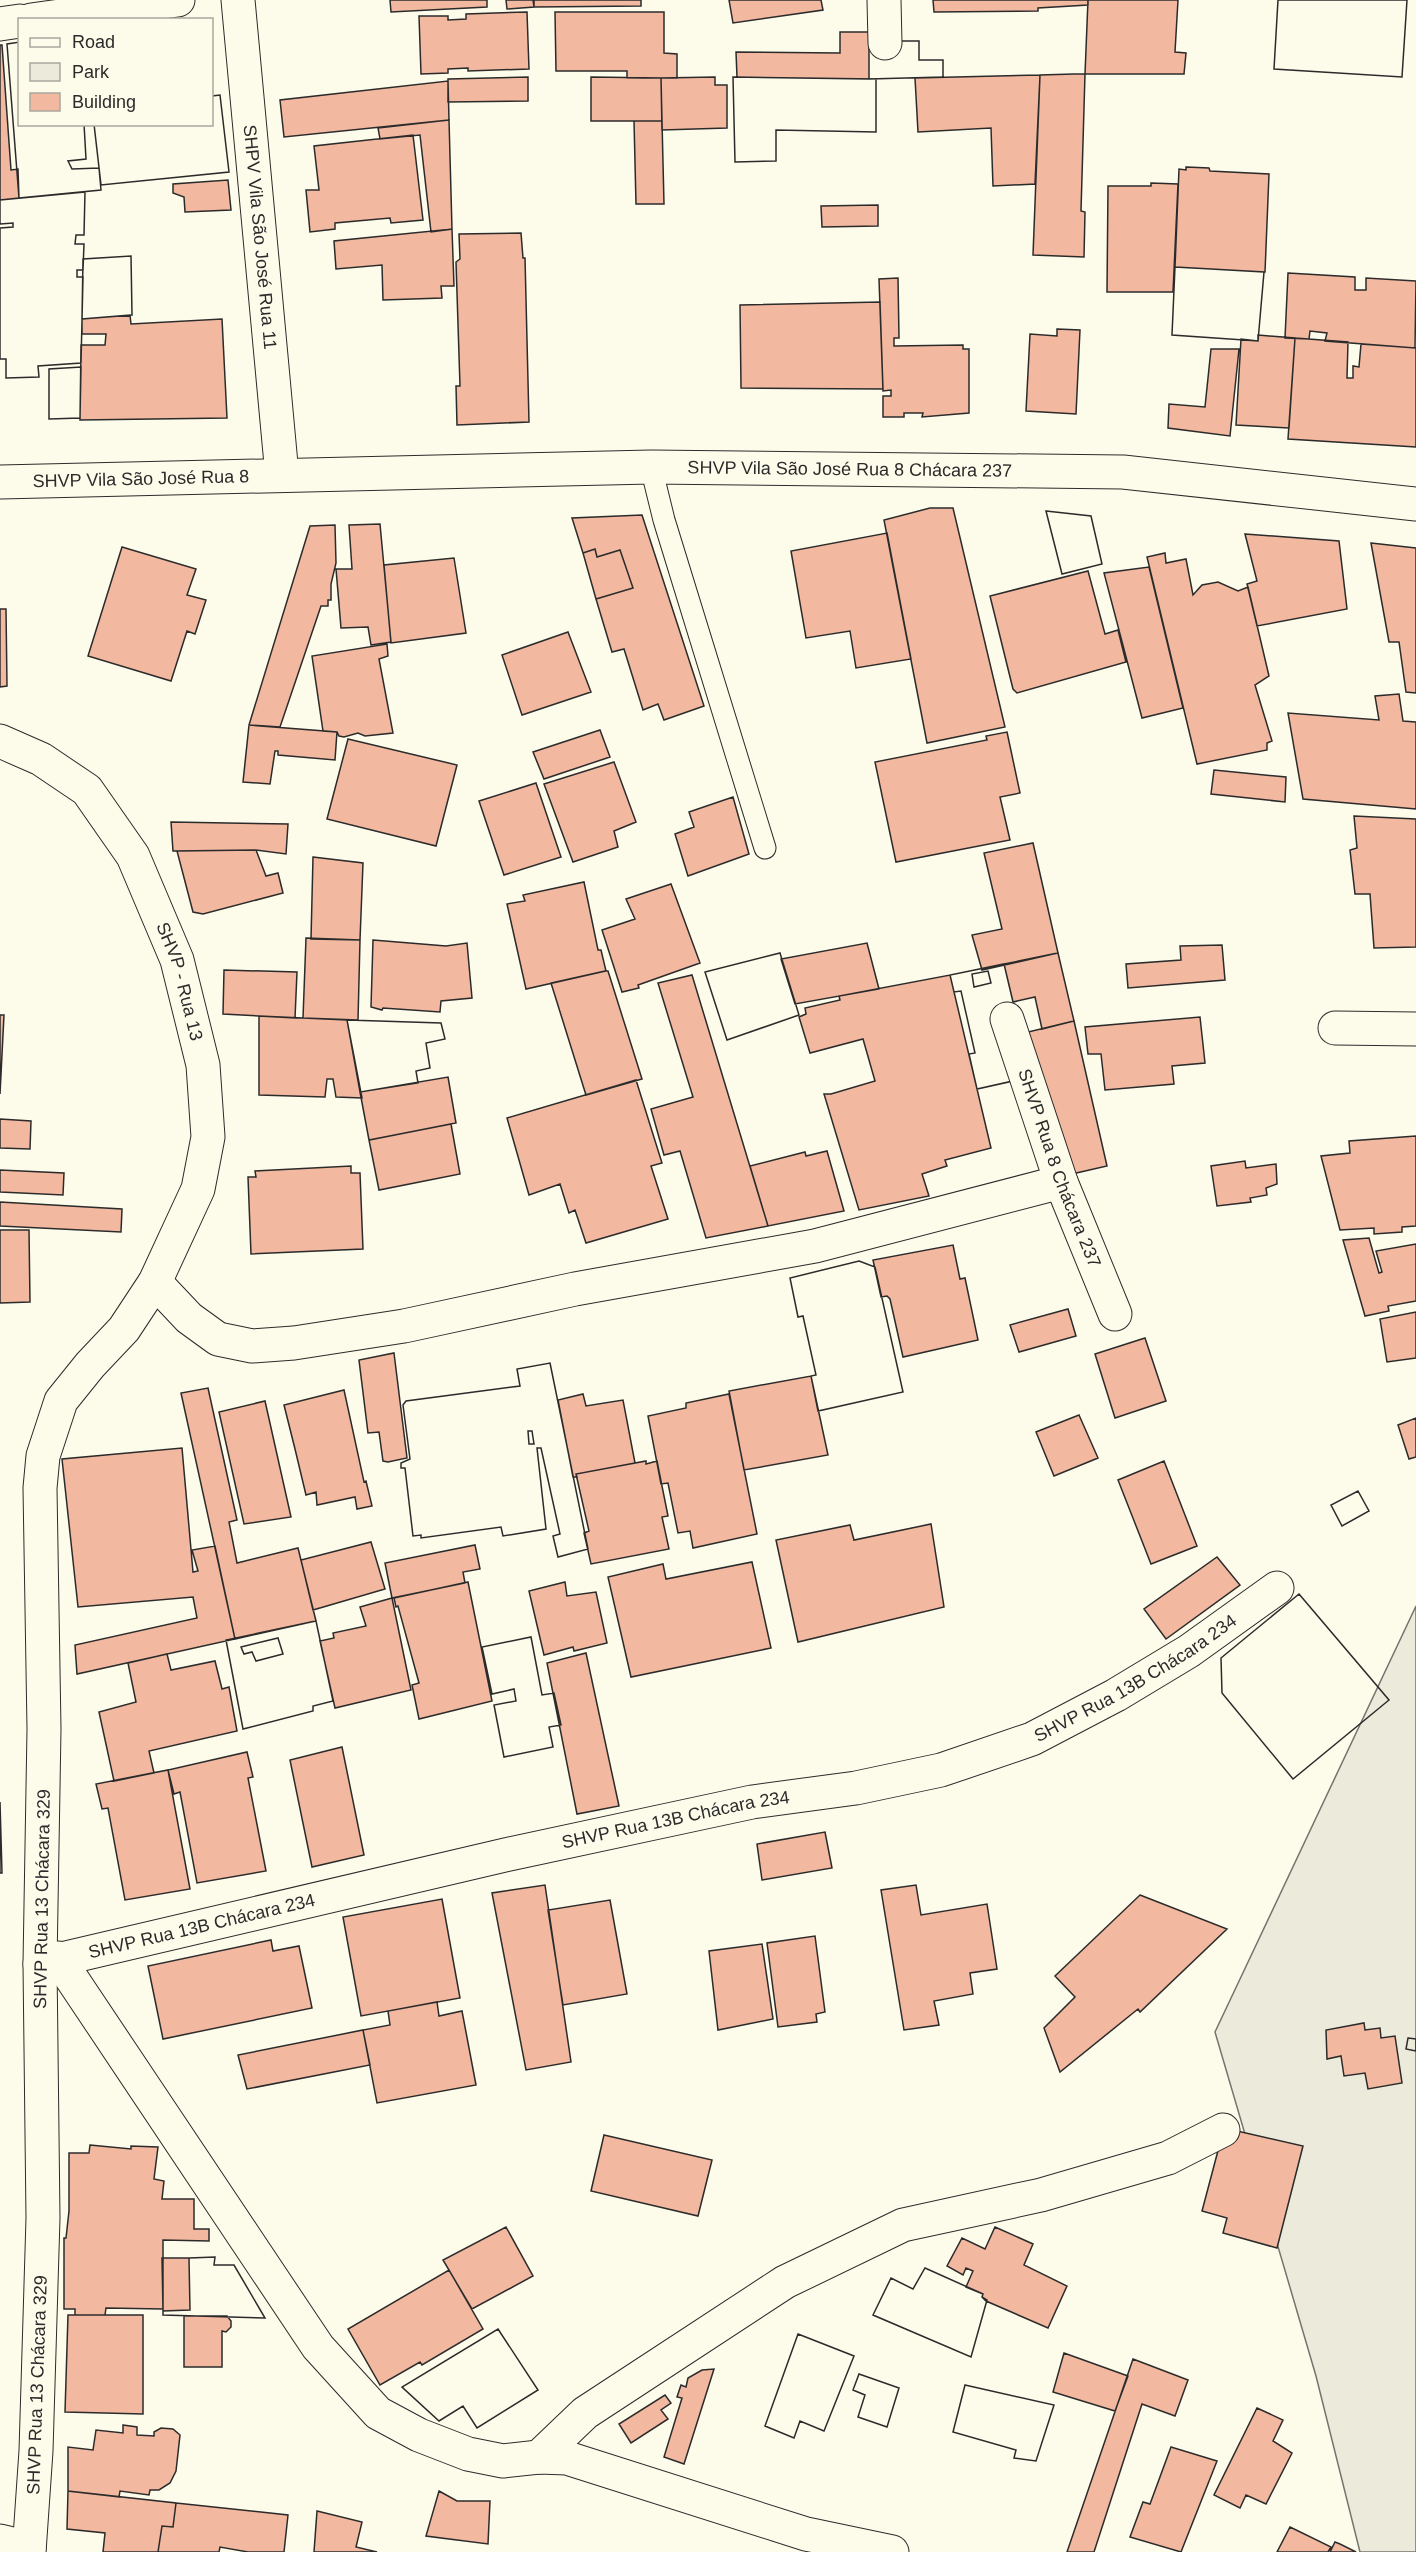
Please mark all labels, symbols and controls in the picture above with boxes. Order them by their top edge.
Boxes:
legend [18,18,213,126]
text: Road [72,32,115,52]
text: Park [72,62,110,82]
text: Building [72,92,136,112]
street label: SHPV Vila São José Rua 11 [240,124,280,350]
street label: SHVP Vila São José Rua 8 Chácara 237 [687,457,1012,481]
street label: SHVP Vila São José Rua 8 [32,466,249,491]
street label: SHVP - Rua 13 [152,919,207,1043]
street label: SHVP Rua 8 Chácara 237 [1014,1066,1105,1270]
street label: SHVP Rua 13B Chácara 234 [1031,1610,1240,1746]
street label: SHVP Rua 13B Chácara 234 [560,1787,791,1853]
street label: SHVP Rua 13 Chácara 329 [30,1789,54,2009]
street label: SHVP Rua 13B Chácara 234 [86,1890,317,1962]
street label: SHVP Rua 13 Chácara 329 [23,2275,51,2495]

